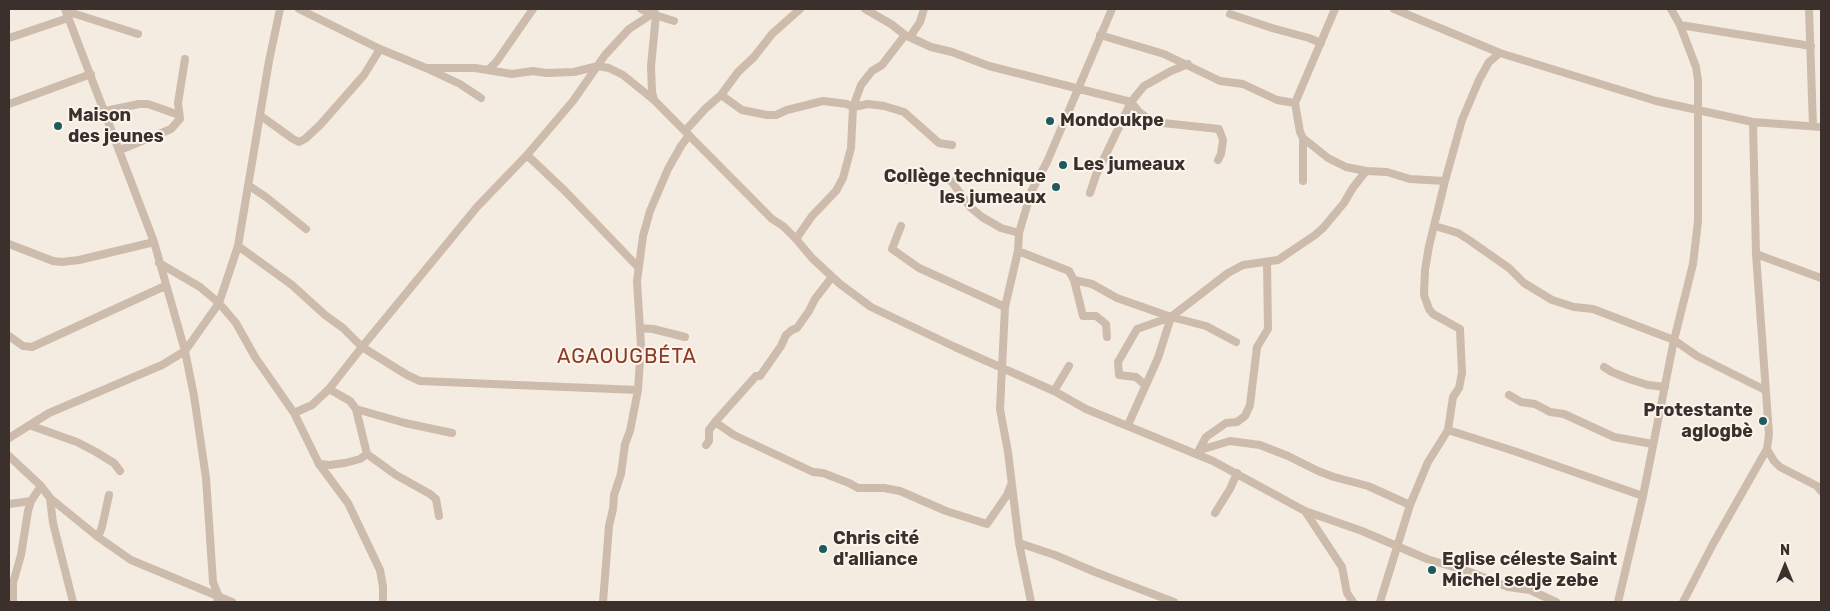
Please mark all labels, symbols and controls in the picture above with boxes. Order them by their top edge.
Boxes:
place label: Maison des jeunes [68,105,164,148]
place label: Mondoukpe [1060,110,1164,132]
marker: Mondoukpe [1044,115,1056,127]
marker: Maison des jeunes [52,120,64,132]
place label: Les jumeaux [1073,154,1185,176]
marker: Les jumeaux [1057,159,1069,171]
place label: Collège technique les jumeaux [884,166,1046,208]
marker: Collège technique les jumeaux [1050,181,1062,193]
district label: AGAOUGBÉTA [556,345,698,369]
place label: Protestante aglogbè [1643,400,1753,442]
marker: Protestante aglogbè [1757,415,1769,427]
place label: Chris cité d'alliance [833,528,919,570]
north arrow [1760,541,1810,591]
text: N [1780,542,1790,559]
marker: Chris cité d'alliance [817,543,829,555]
place label: Eglise céleste Saint Michel sedje zebe [1442,549,1617,592]
marker: Eglise céleste Saint Michel sedje zebe [1426,564,1438,576]

